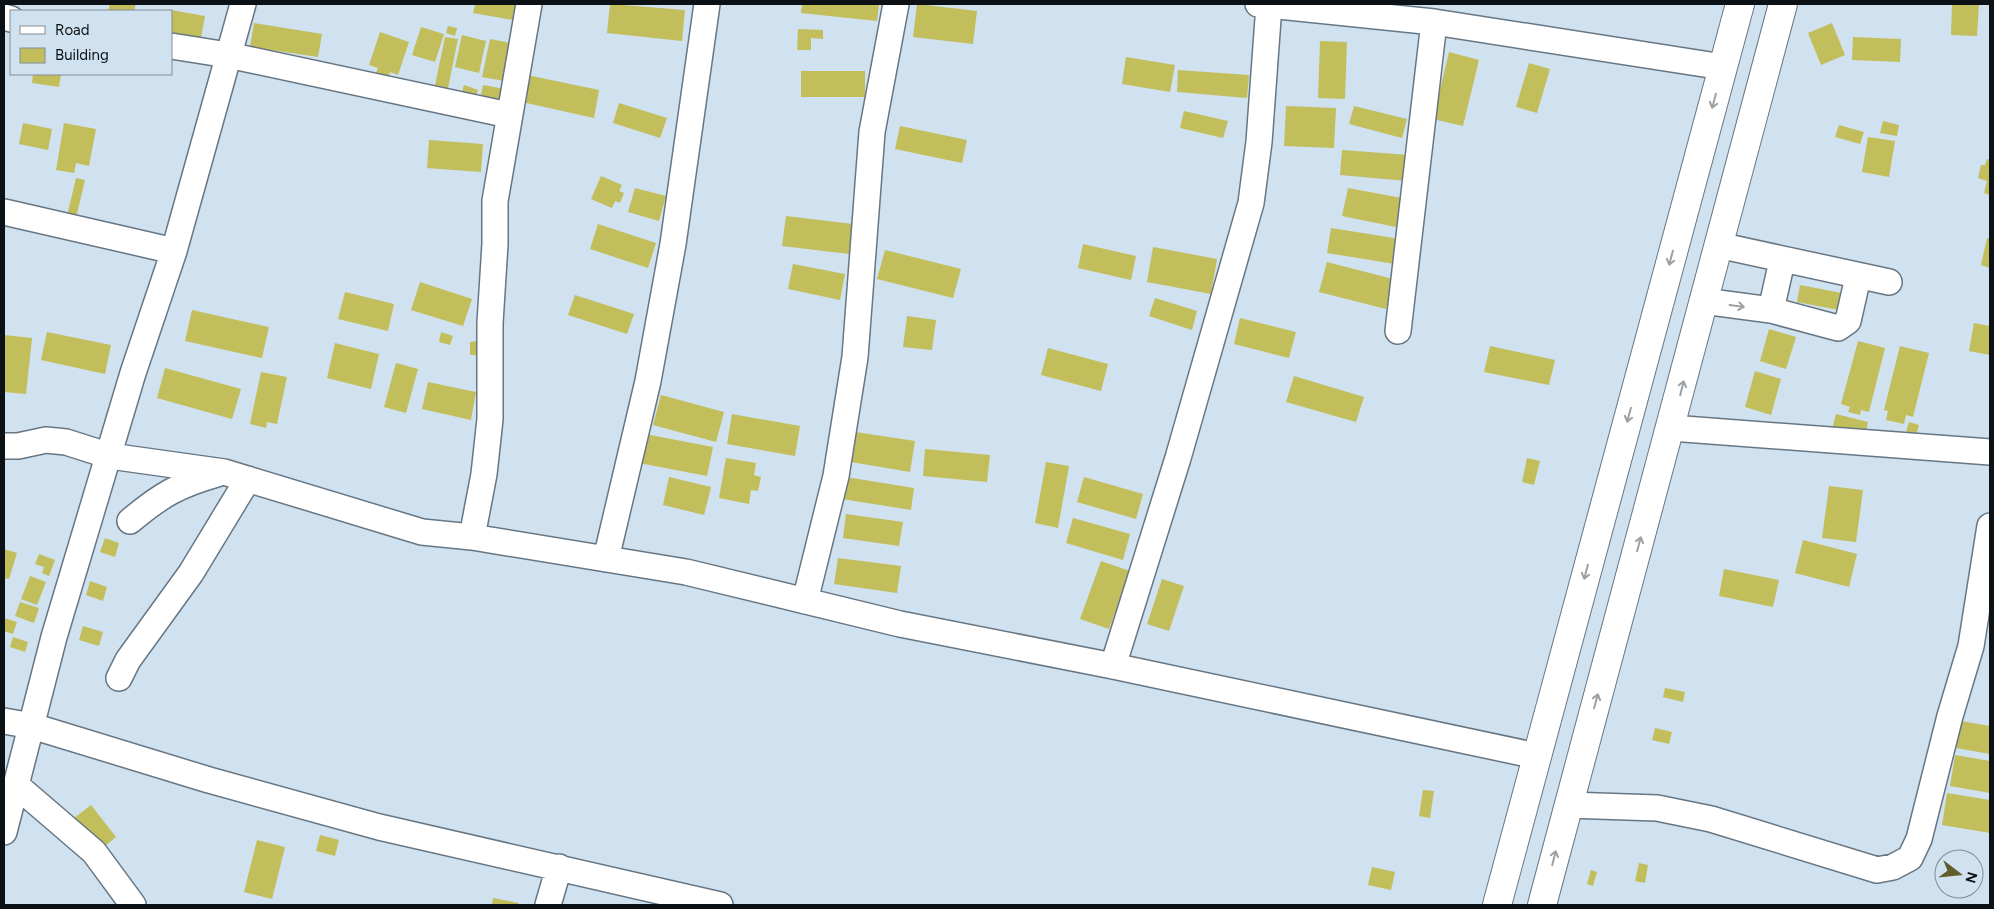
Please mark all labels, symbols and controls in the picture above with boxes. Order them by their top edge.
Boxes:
legend [10,10,172,75]
text: Road [55,21,90,39]
text: Building [55,46,109,64]
one-way arrow [1709,93,1718,109]
one-way arrow [1666,250,1676,266]
one-way arrow [1729,301,1745,311]
one-way arrow [1677,380,1687,396]
one-way arrow [1624,407,1633,423]
one-way arrow [1635,537,1645,553]
one-way arrow [1581,564,1591,580]
one-way arrow [1592,694,1602,710]
north arrow [1934,849,1984,899]
one-way arrow [1550,851,1559,867]
text: N [1961,870,1981,885]

